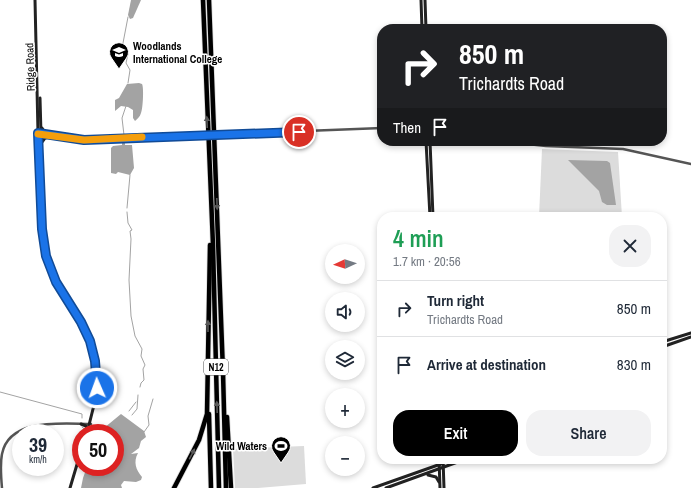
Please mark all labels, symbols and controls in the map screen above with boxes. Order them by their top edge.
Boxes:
text: 850 m [459,35,524,73]
place label: Woodlands International College [133,39,222,66]
icon: right [393,40,445,92]
school or university icon: Woodlands International College [108,41,130,69]
street label: Ridge Road [22,43,38,91]
text: Trichardts Road [459,71,564,96]
pin [282,115,316,149]
one-way arrow [204,116,211,128]
icon: arrive [429,116,451,138]
text: Then [393,117,421,138]
icon: arrive [288,121,310,143]
one-way arrow [214,198,221,210]
text: 4 min [393,222,444,254]
button: close [609,225,651,267]
north arrow [325,244,365,284]
map controls [325,244,365,476]
text: 1.7 km · 20:56 [393,253,461,270]
text: Turn right [427,290,484,311]
button: sound [325,292,365,332]
icon: right [393,298,415,320]
text: 850 m [617,298,651,319]
text: Trichardts Road [427,311,503,328]
one-way arrow [205,320,212,332]
button: layers [325,340,365,380]
icon: arrive [393,354,415,376]
text: Arrive at destination [427,354,546,375]
text: 830 m [617,354,651,375]
road number: N12 [204,359,228,375]
position arrow [76,367,118,409]
button: + [325,388,365,428]
one-way arrow [214,400,220,413]
button: Exit [393,410,518,456]
button: Share [526,410,651,456]
speed limit sign: 50 [72,424,124,476]
text: 39 [29,431,47,458]
sports icon: Wild Waters [270,435,292,463]
button: − [325,436,365,476]
place label: Wild Waters [216,439,267,453]
one-way arrow [189,448,196,459]
text: km/h [29,453,47,466]

